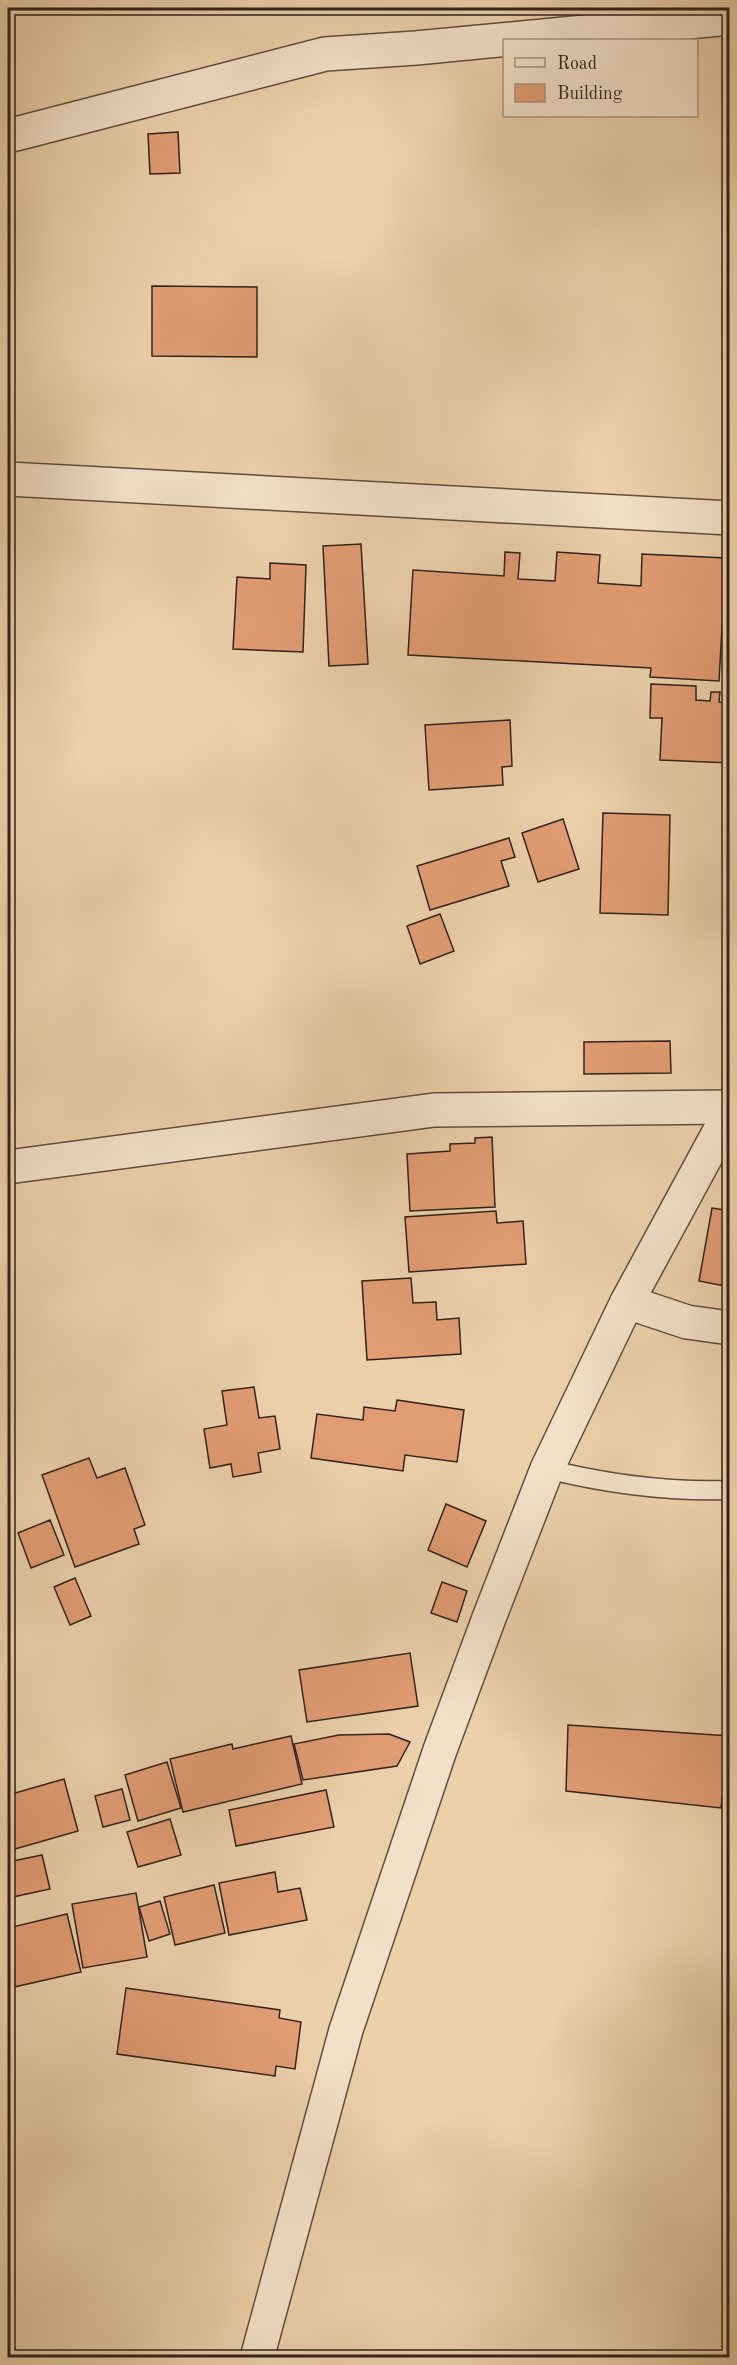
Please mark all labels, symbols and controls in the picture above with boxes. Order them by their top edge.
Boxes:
legend [503,39,698,117]
text: Road [557,55,597,73]
text: Building [557,85,623,103]

